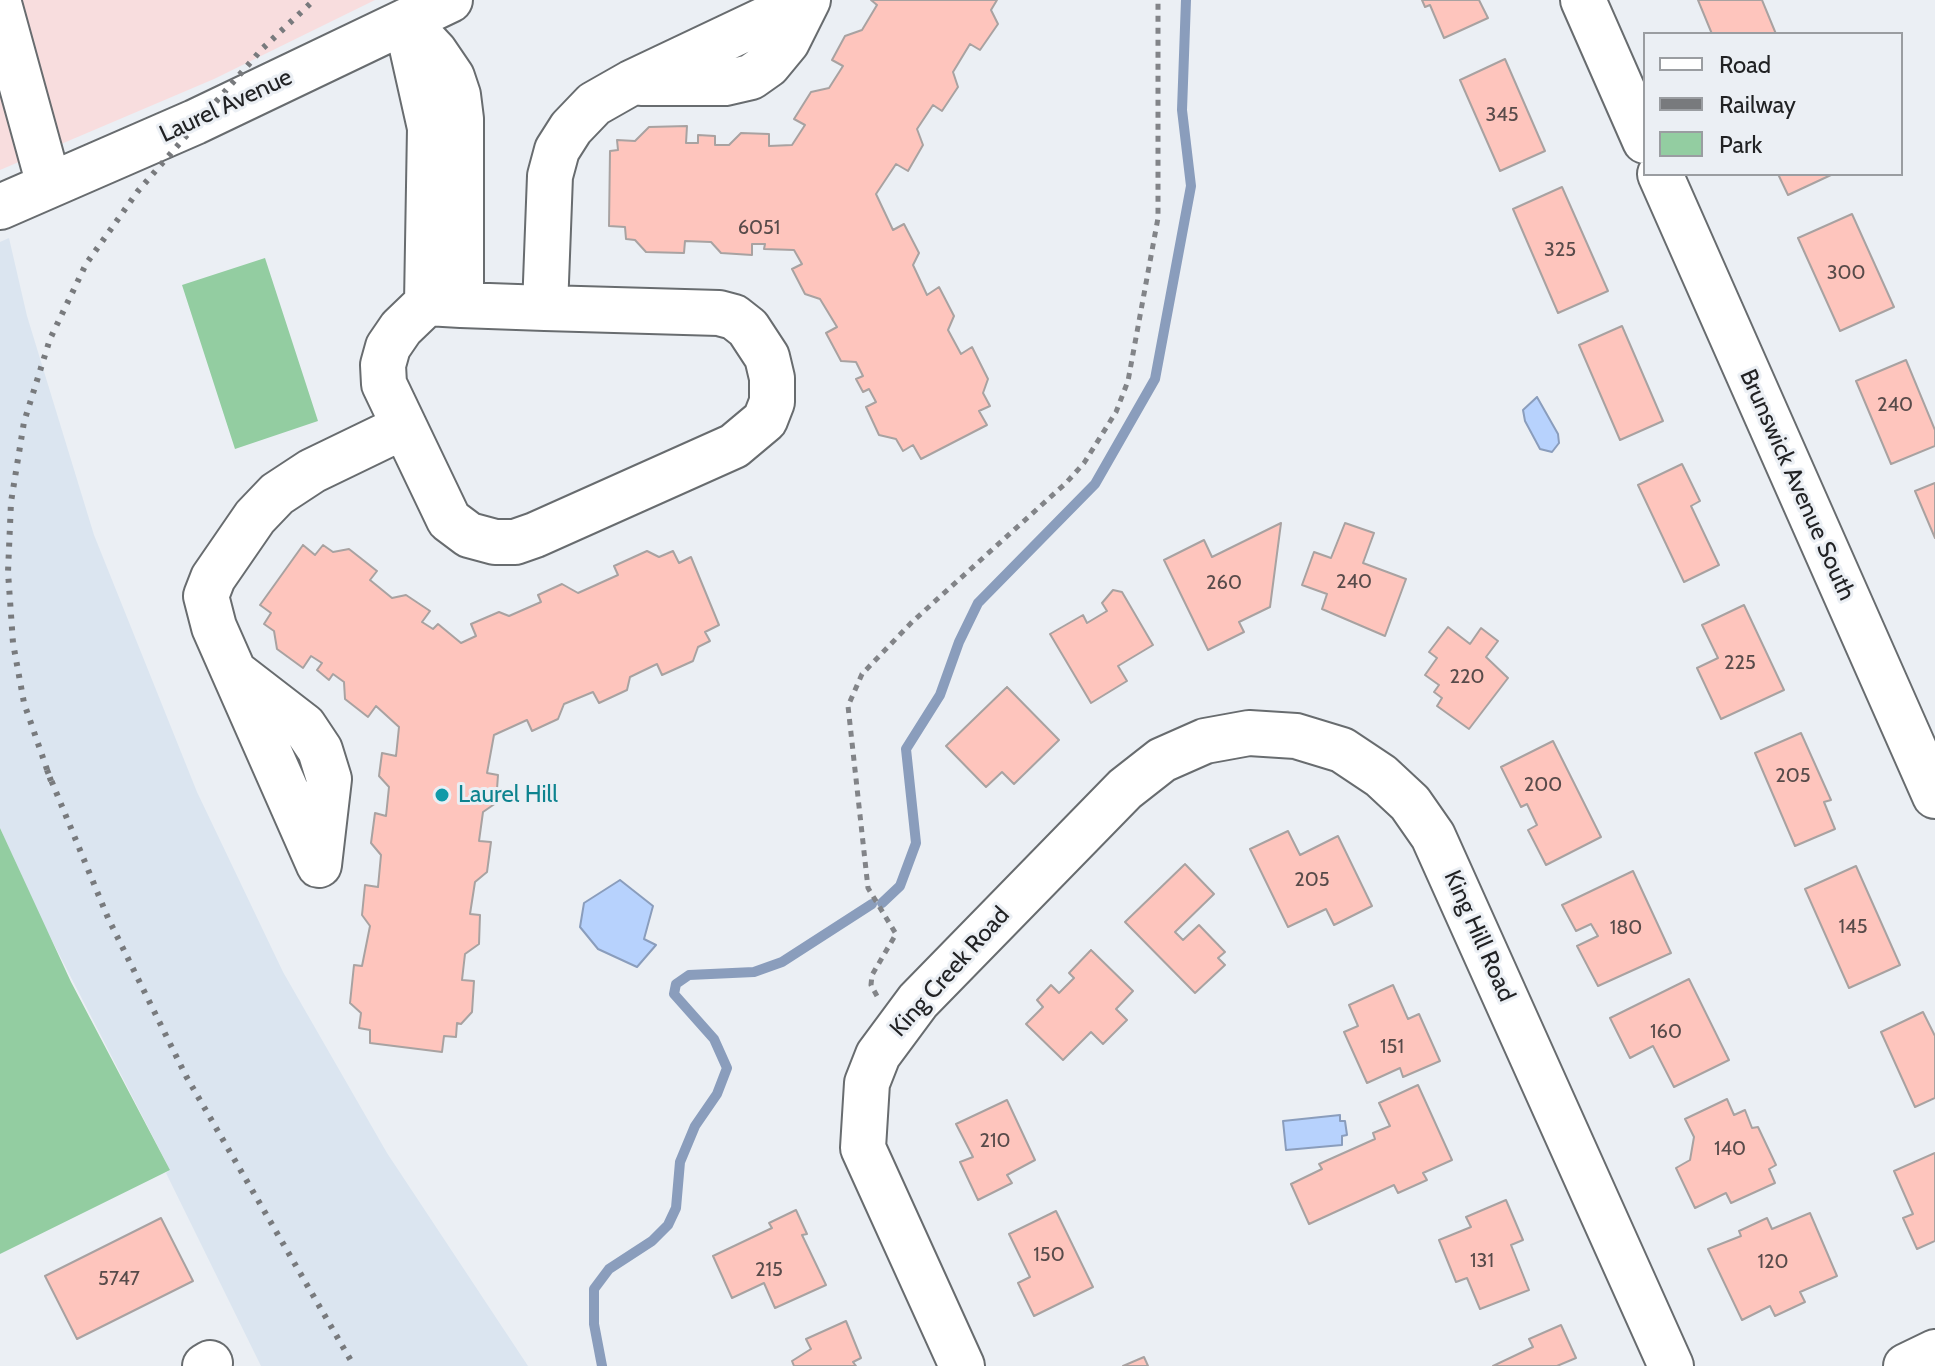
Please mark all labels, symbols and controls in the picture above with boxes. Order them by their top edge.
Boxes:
legend [1643,32,1903,176]
text: Road [1719,50,1771,79]
street label: Laurel Avenue [155,63,297,149]
text: Railway [1719,90,1796,119]
house number: 345 [1485,103,1519,127]
text: Park [1719,130,1762,159]
house number: 6051 [738,216,780,240]
house number: 325 [1544,238,1576,262]
house number: 300 [1827,261,1865,285]
street label: Brunswick Avenue South [1733,365,1861,605]
house number: 240 [1877,393,1913,417]
house number: 240 [1336,570,1372,594]
house number: 260 [1206,571,1242,595]
house number: 225 [1724,651,1756,675]
house number: 220 [1450,665,1484,689]
house number: 205 [1775,764,1811,788]
house number: 200 [1524,773,1562,797]
place label: Laurel Hill [458,781,558,809]
marker: Laurel Hill [433,786,451,804]
street label: King Hill Road [1437,866,1521,1006]
house number: 205 [1294,868,1330,892]
street label: King Creek Road [884,901,1016,1043]
house number: 145 [1839,915,1867,939]
house number: 180 [1610,916,1642,940]
house number: 160 [1650,1020,1682,1044]
house number: 151 [1380,1035,1404,1059]
house number: 210 [980,1129,1010,1153]
house number: 140 [1714,1137,1746,1161]
house number: 150 [1033,1243,1065,1267]
house number: 131 [1470,1249,1494,1273]
house number: 120 [1758,1250,1788,1274]
house number: 215 [755,1258,783,1282]
house number: 5747 [98,1267,140,1291]

